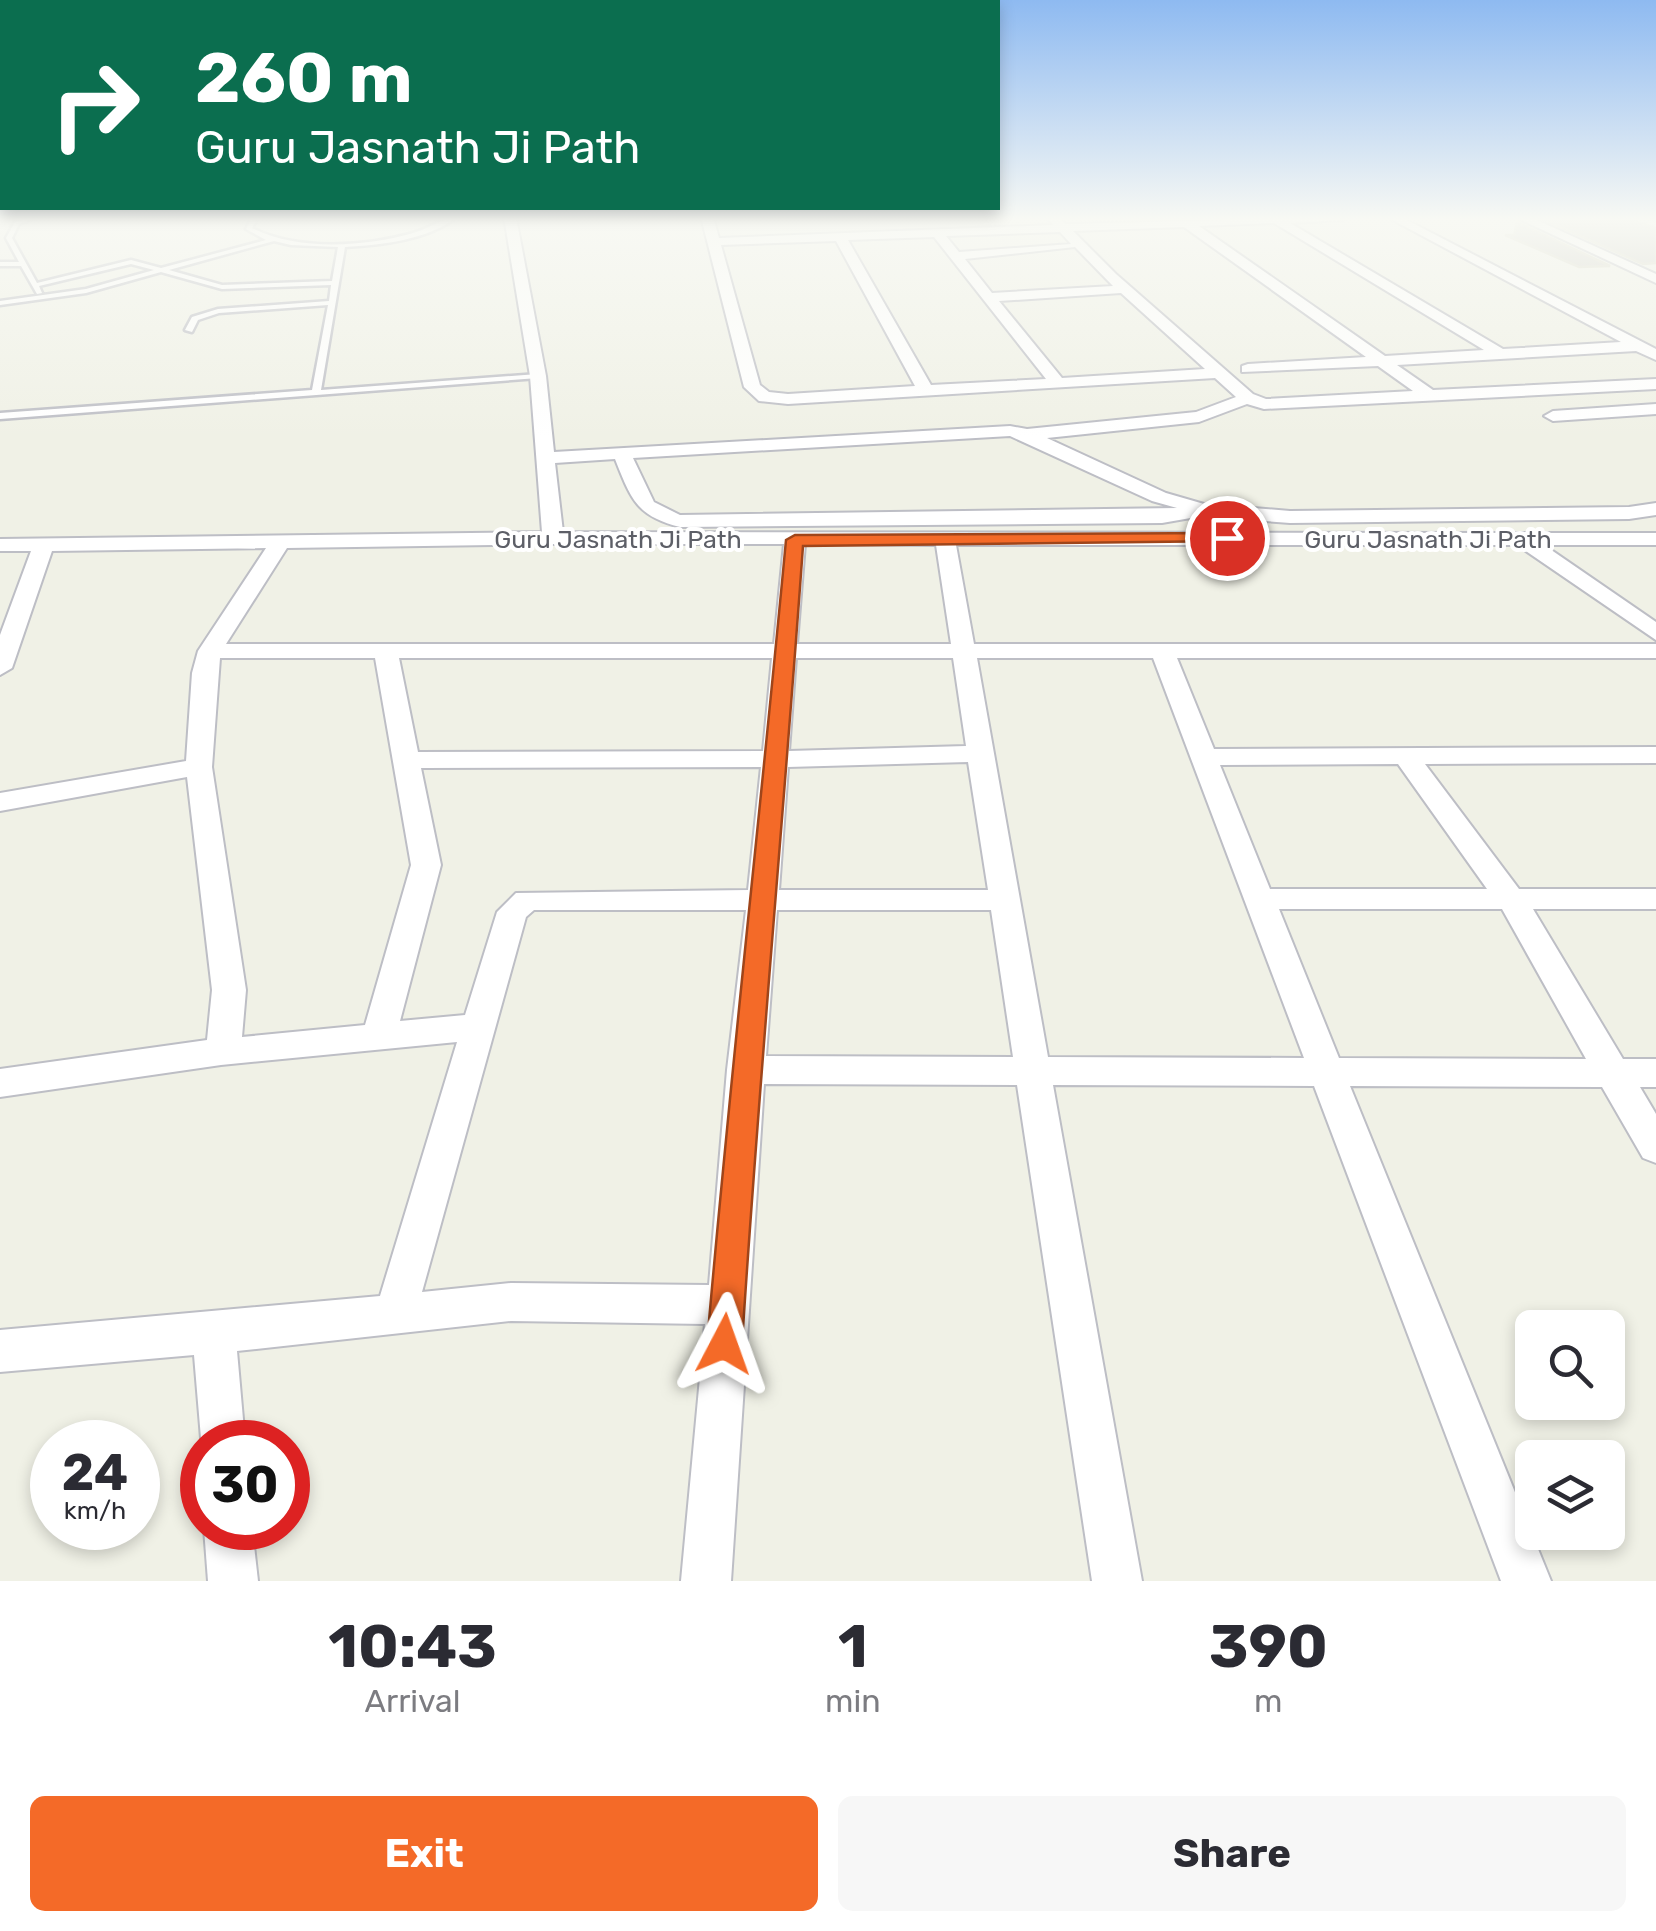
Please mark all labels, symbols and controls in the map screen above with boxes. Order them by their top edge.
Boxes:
text: 260 m [195,37,413,120]
icon: right [30,40,160,170]
text: Guru Jasnath Ji Path [195,121,641,174]
pin [1185,496,1270,581]
icon: arrive [1200,511,1255,566]
street label: Guru Jasnath Ji Path [494,525,742,554]
street label: Guru Jasnath Ji Path [1304,525,1552,554]
position arrow [672,1292,776,1396]
map controls [1515,1310,1625,1550]
button: search [1515,1310,1625,1420]
speed limit sign: 30 [180,1420,310,1550]
button: layers [1515,1440,1625,1550]
text: 24 [62,1443,128,1503]
text: km/h [64,1496,126,1525]
text: 10:43 [328,1611,497,1682]
text: 1 [838,1611,868,1682]
text: 390 [1209,1611,1328,1682]
text: Arrival [365,1682,461,1720]
text: min [825,1682,881,1720]
text: m [1254,1682,1283,1720]
button: Exit [30,1796,818,1911]
button: Share [838,1796,1626,1911]

